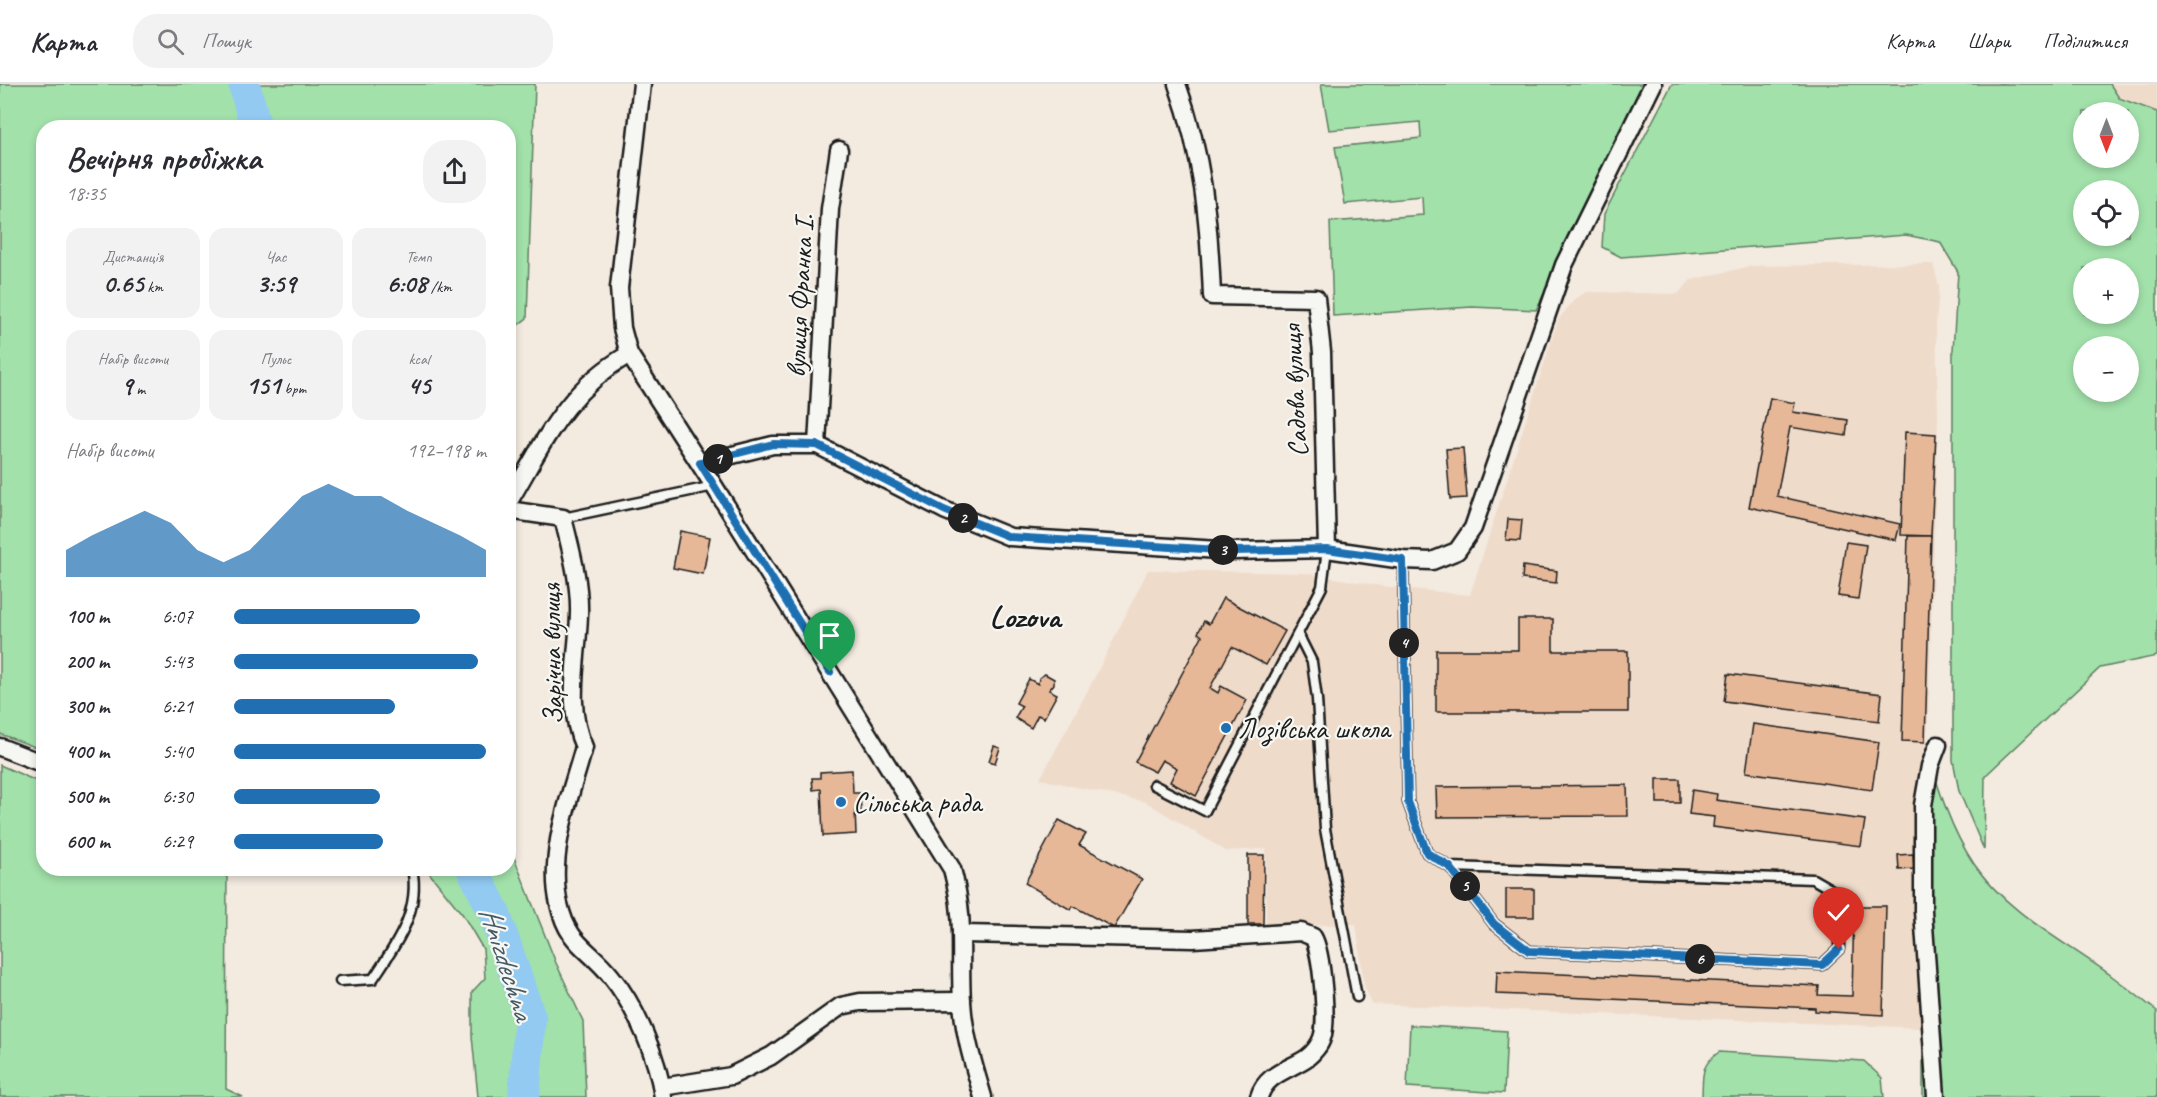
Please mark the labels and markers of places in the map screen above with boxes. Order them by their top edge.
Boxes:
pin: 1 [703,444,733,474]
pin: 2 [948,503,978,533]
pin: 3 [1208,535,1238,565]
pin [804,610,855,672]
pin: 4 [1389,628,1419,658]
place label: Лозівська школа [1238,711,1392,747]
marker: Лозівська школа [1219,721,1233,735]
place label: Сільська рада [853,785,984,820]
marker: Сільська рада [834,795,848,809]
pin: 5 [1450,871,1480,901]
pin [1813,887,1864,949]
pin: 6 [1685,944,1715,974]

